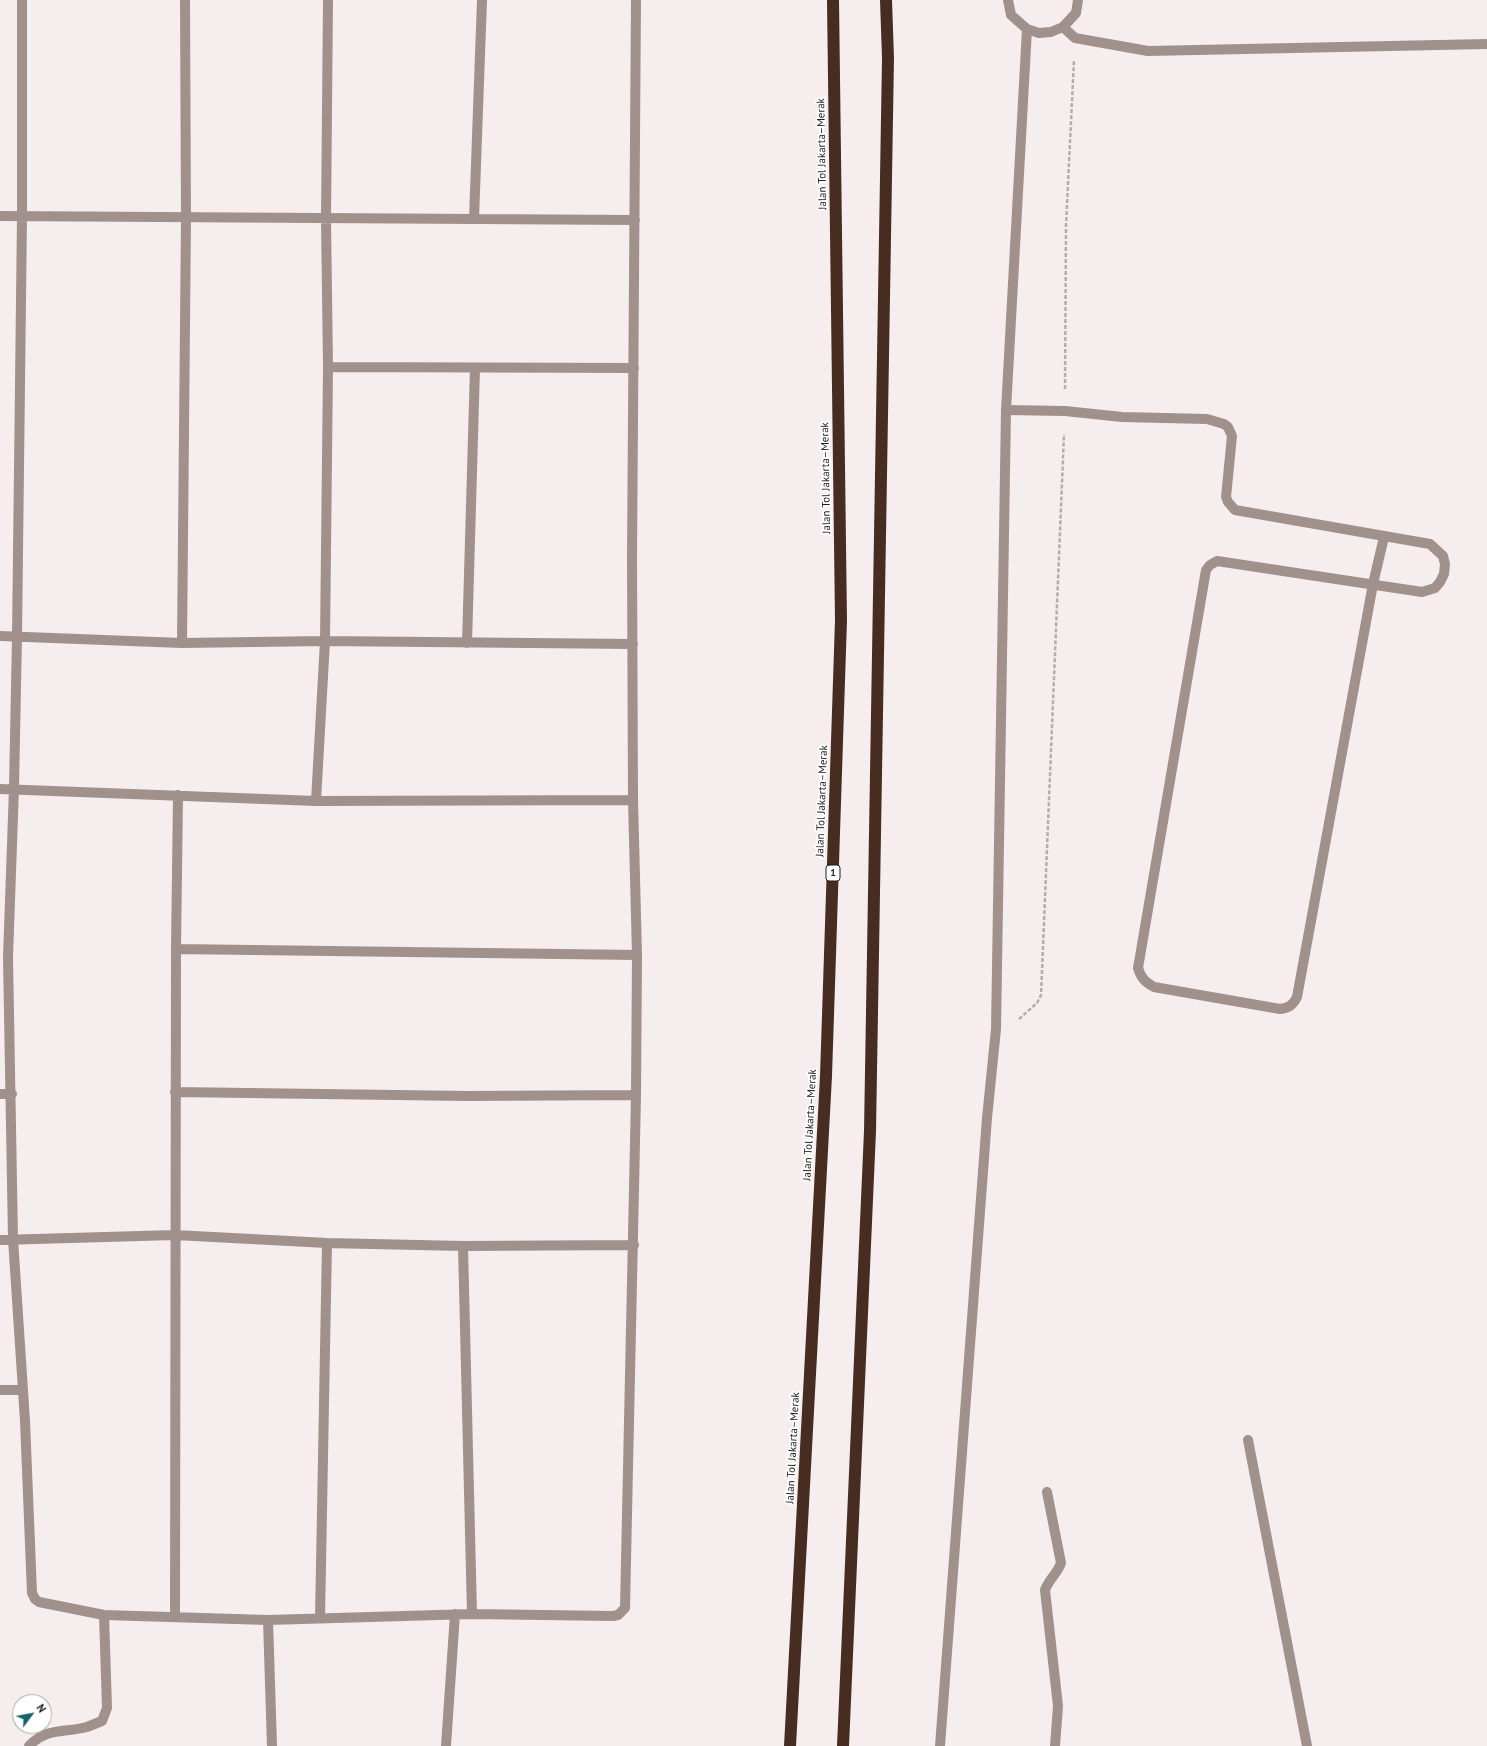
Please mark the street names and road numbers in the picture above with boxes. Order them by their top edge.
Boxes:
street label: Jalan Tol Jakarta–Merak [814,98,830,210]
street label: Jalan Tol Jakarta–Merak [818,422,834,534]
street label: Jalan Tol Jakarta–Merak [813,745,831,857]
road number: 1 [826,865,840,881]
street label: Jalan Tol Jakarta–Merak [800,1069,820,1181]
street label: Jalan Tol Jakarta–Merak [783,1392,803,1504]

